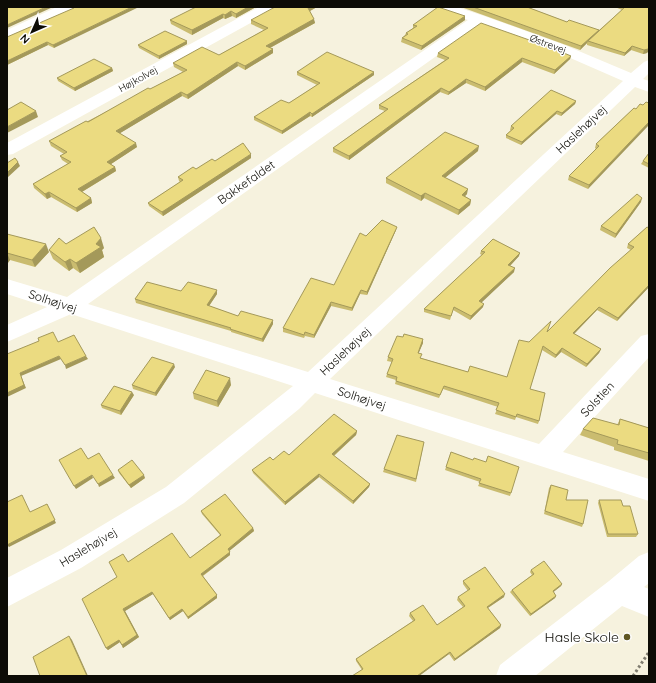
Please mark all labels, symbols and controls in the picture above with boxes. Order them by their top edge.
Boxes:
north arrow [12,12,52,52]
text: N [17,31,33,47]
street label: Østrevej [528,31,568,57]
street label: Højkolvej [116,63,160,95]
street label: Haslehøjvej [552,101,610,157]
street label: Bakkefaldet [214,157,278,207]
street label: Solhøjvej [27,286,79,316]
street label: Haslehøjvej [316,323,374,379]
street label: Solstien [577,378,617,420]
street label: Solhøjvej [336,383,388,413]
street label: Haslehøjvej [56,524,120,570]
place label: Hasle Skole [545,628,619,646]
marker: Hasle Skole [622,632,632,642]

